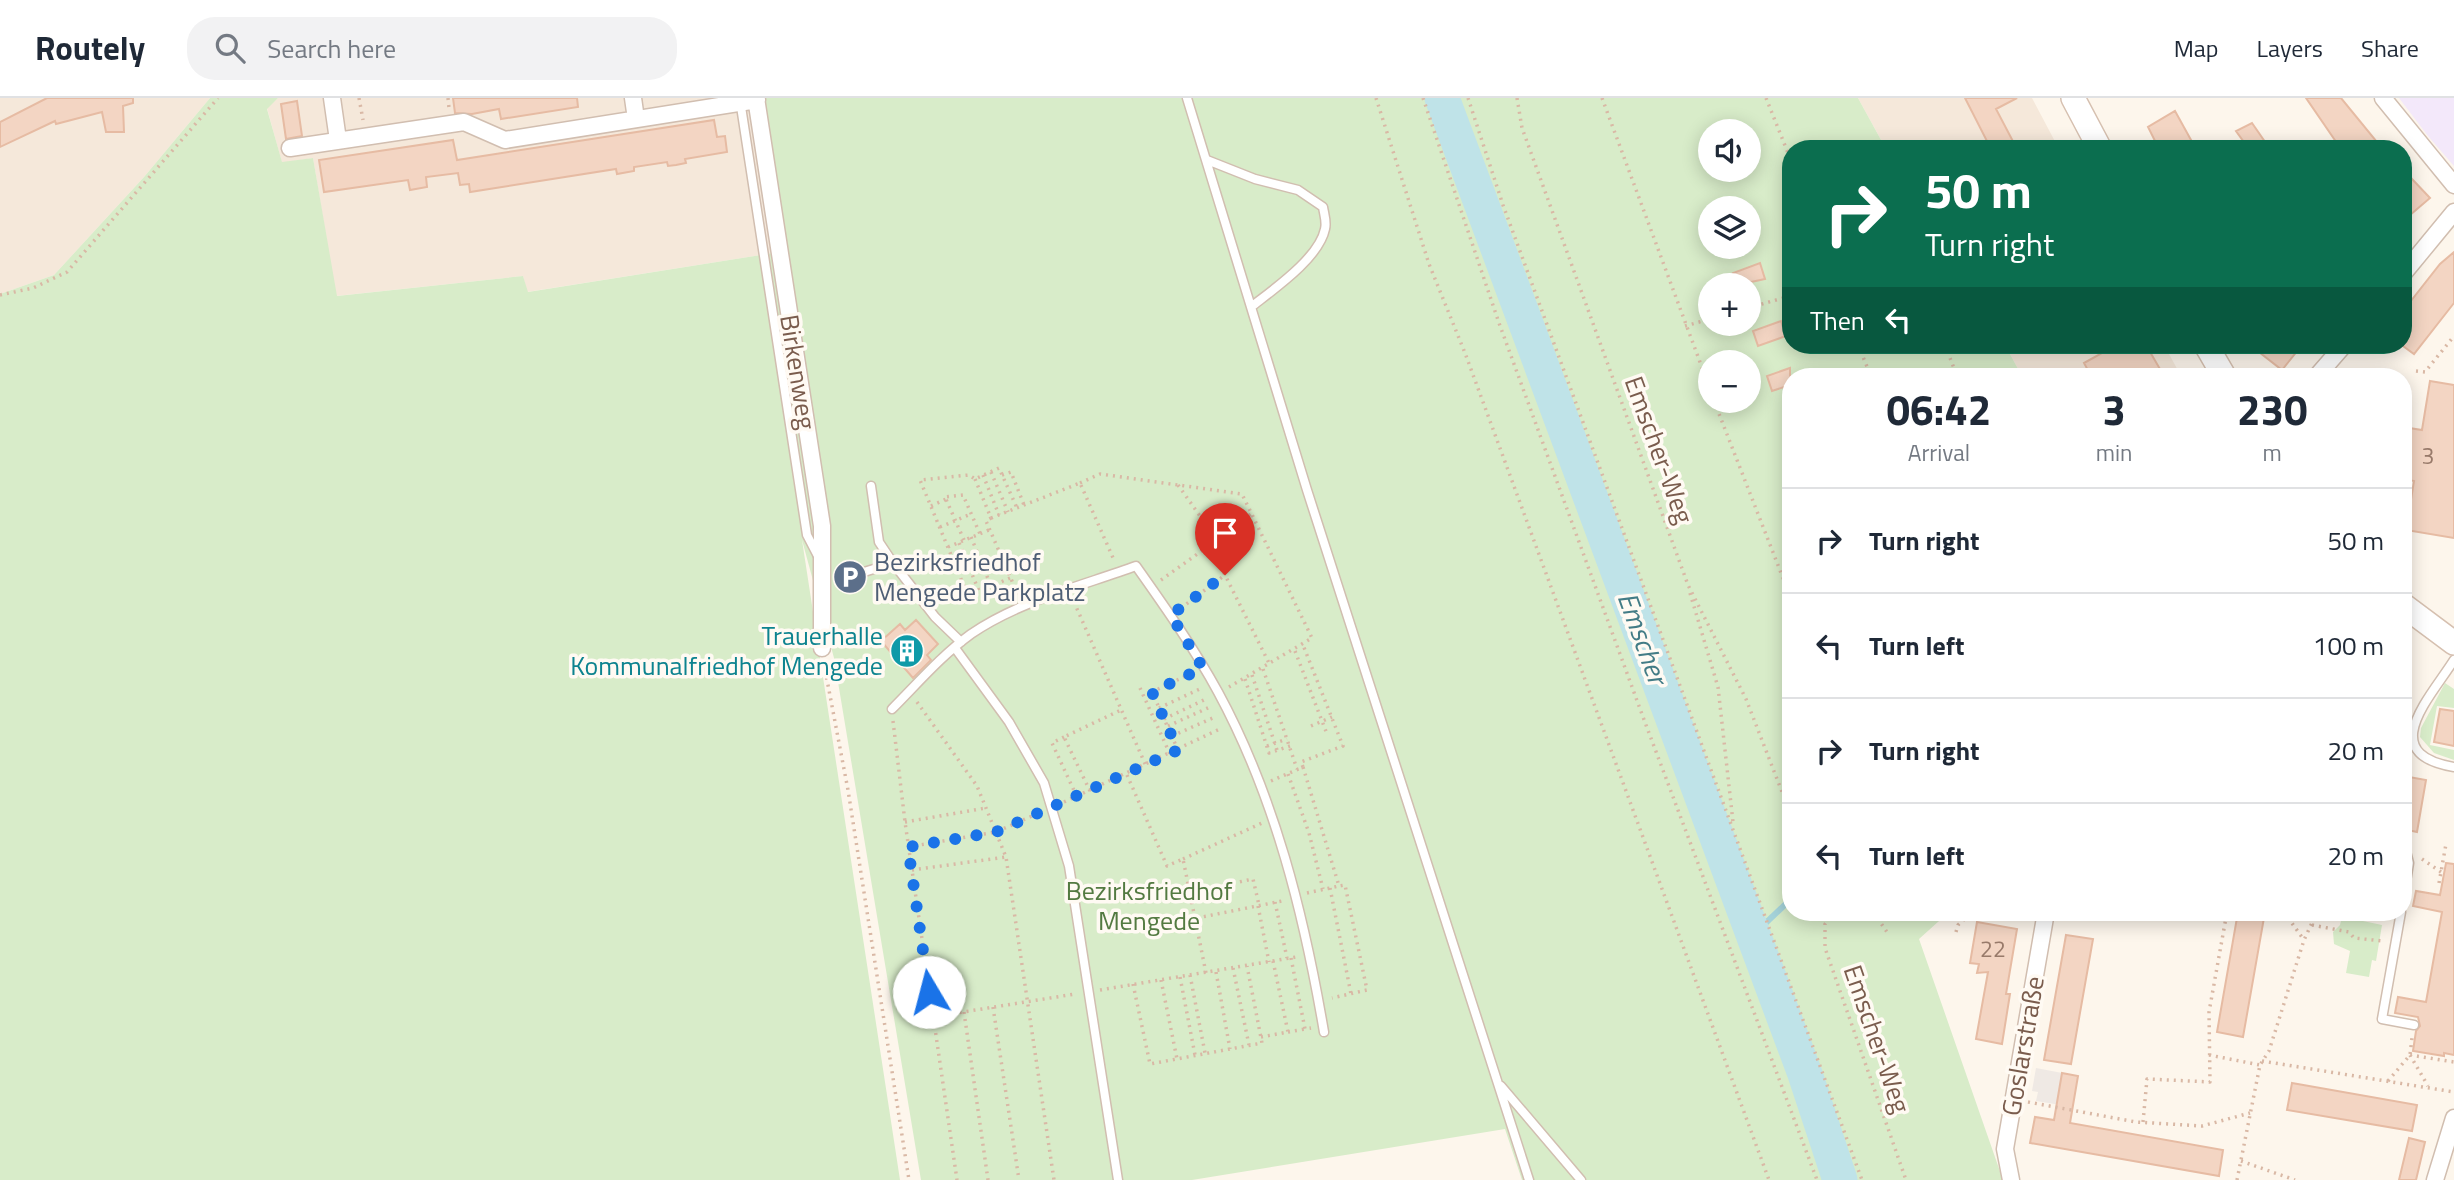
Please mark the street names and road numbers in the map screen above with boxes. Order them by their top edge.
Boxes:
street label: Birkenweg [770,312,827,432]
street label: Emscher-Weg [1615,371,1704,529]
street label: Emscher-Weg [1834,960,1921,1118]
street label: Goslarstraße [1991,973,2054,1119]

